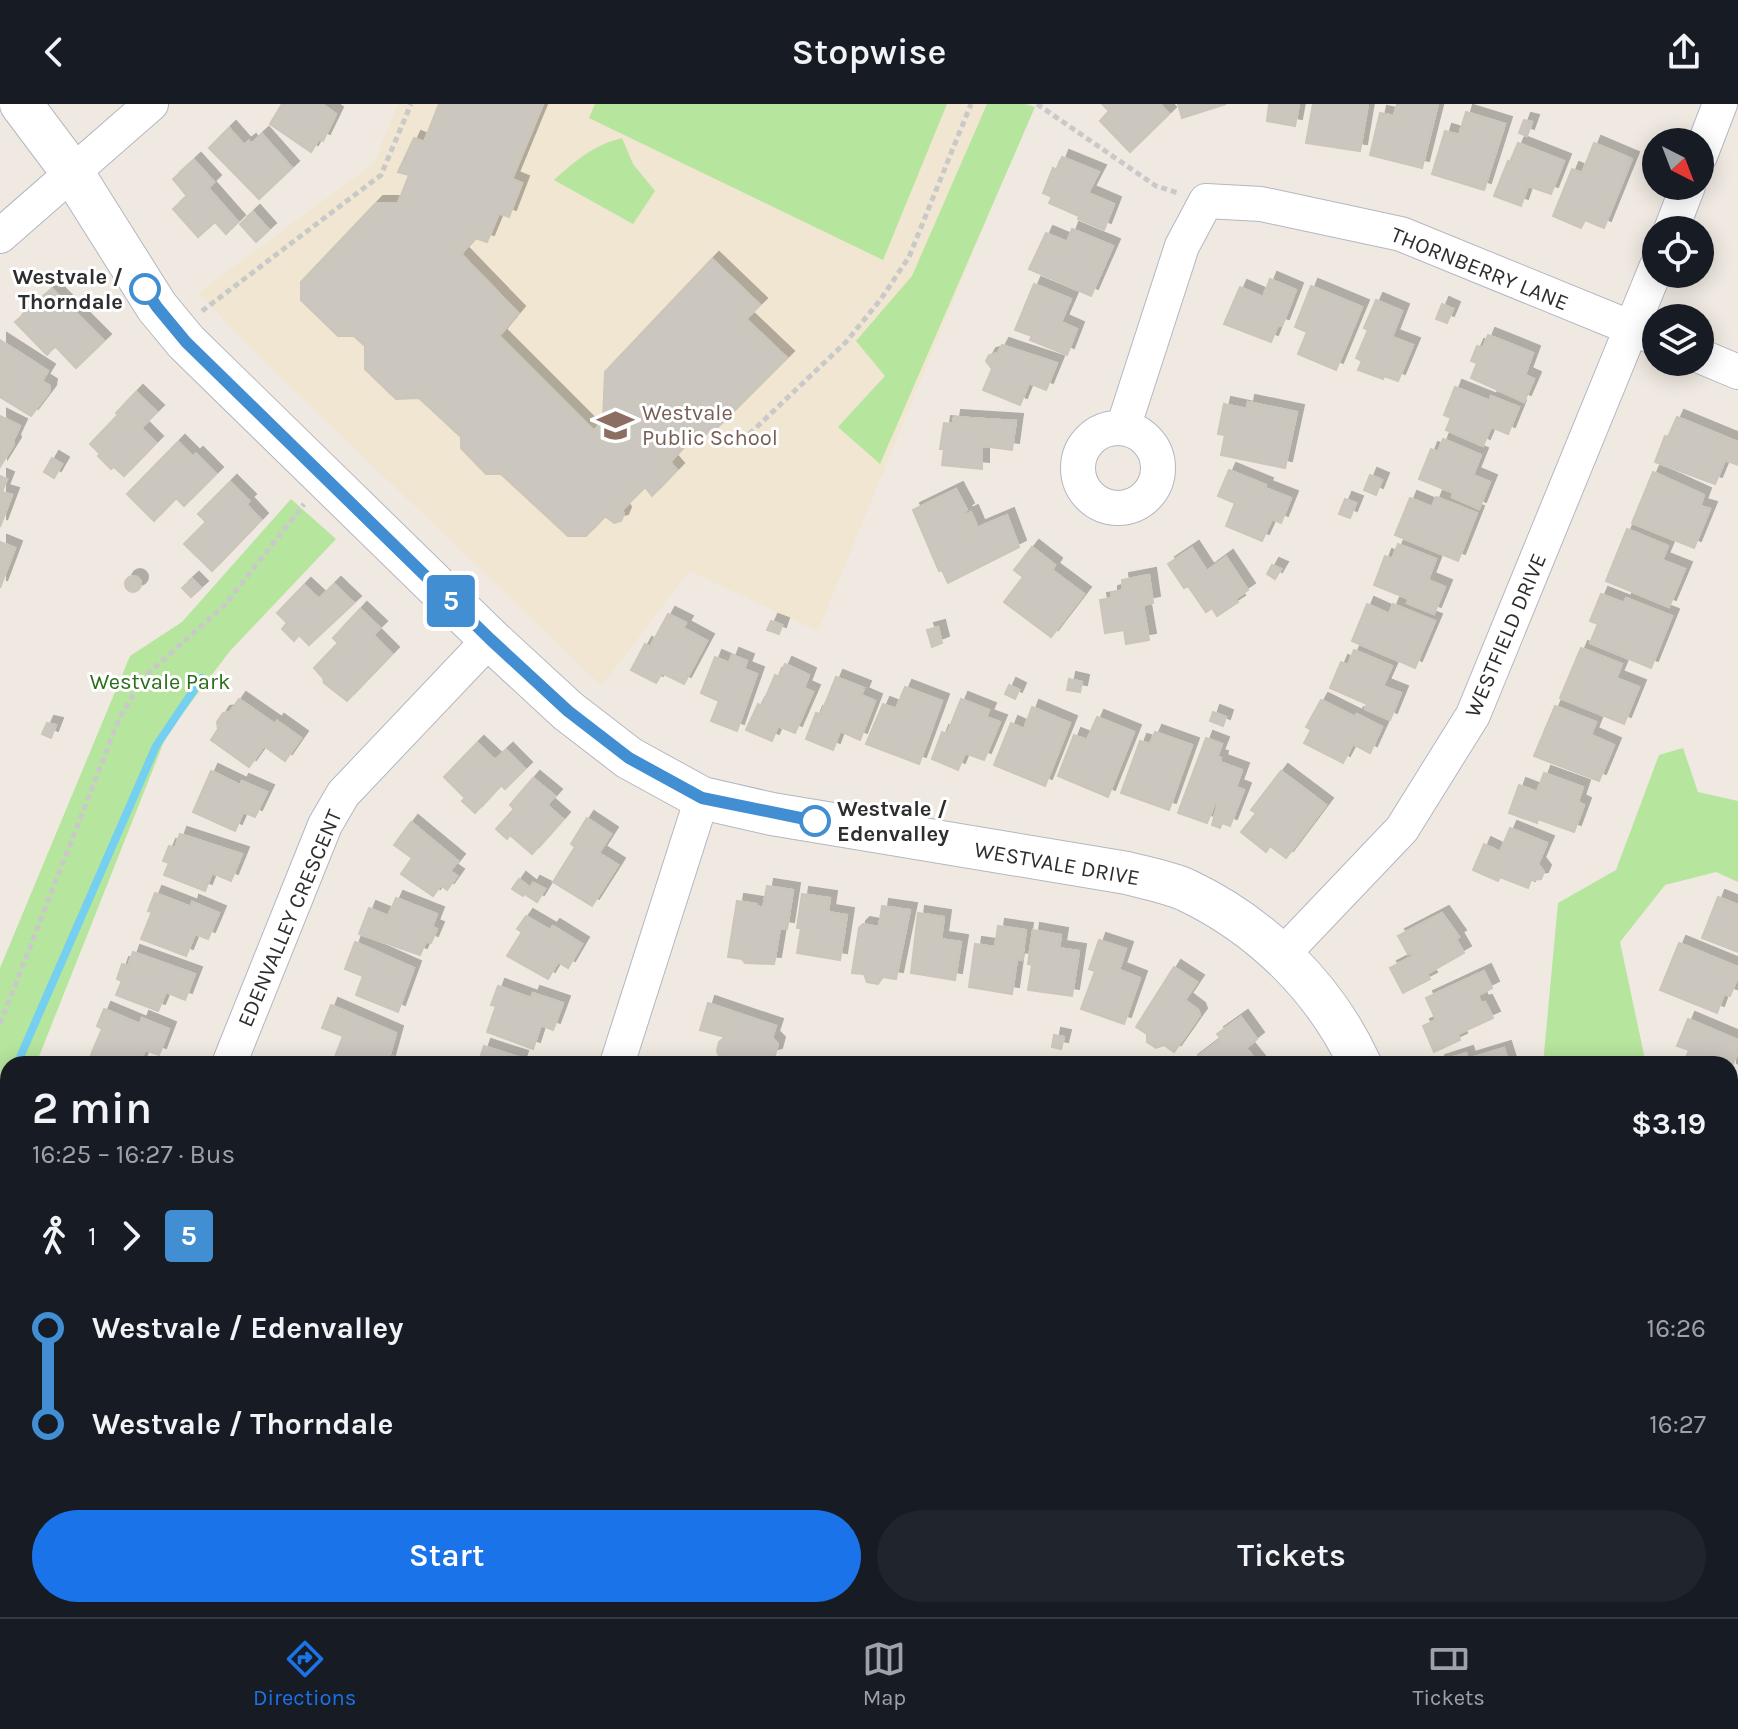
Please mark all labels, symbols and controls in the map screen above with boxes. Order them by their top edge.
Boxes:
icon: back [32,30,76,74]
icon: share [1662,30,1706,74]
text: Stopwise [792,31,946,73]
north arrow [1642,128,1714,200]
map controls [1642,128,1714,376]
button: locate [1642,216,1714,288]
street label: THORNBERRY LANE [1387,221,1572,316]
place label: Westvale / Thorndale [13,264,123,315]
marker: Westvale / Thorndale [130,274,160,304]
button: layers [1642,304,1714,376]
place label: Westvale Public School [642,400,778,451]
school or university icon: Westvale Public School [597,406,635,444]
street label: WESTFIELD DRIVE [1460,550,1552,721]
line badge: 5 [425,575,477,627]
text: 5 [443,584,459,617]
park label: Westvale Park [90,669,230,695]
place label: Westvale / Edenvalley [837,796,949,847]
street label: EDENVALLEY CRESCENT [232,806,347,1031]
marker: Westvale / Edenvalley [800,806,830,836]
street label: WESTVALE DRIVE [972,837,1142,891]
text: 2 min [32,1083,152,1134]
text: $3.19 [1631,1106,1706,1142]
text: 16:25 – 16:27 · Bus [32,1139,235,1170]
icon: walk [32,1214,76,1258]
icon: forward [109,1214,153,1258]
text: 5 [181,1219,197,1252]
text: 1 [88,1221,97,1252]
text: Westvale / Edenvalley [92,1310,403,1346]
text: 16:26 [1647,1313,1706,1344]
text: Westvale / Thorndale [92,1406,393,1442]
text: 16:27 [1649,1409,1706,1440]
button: Start [32,1510,861,1602]
button: Tickets [877,1510,1706,1602]
tab: Directions [253,1637,356,1711]
tab: Map [862,1637,906,1711]
tab: Tickets [1412,1637,1485,1711]

